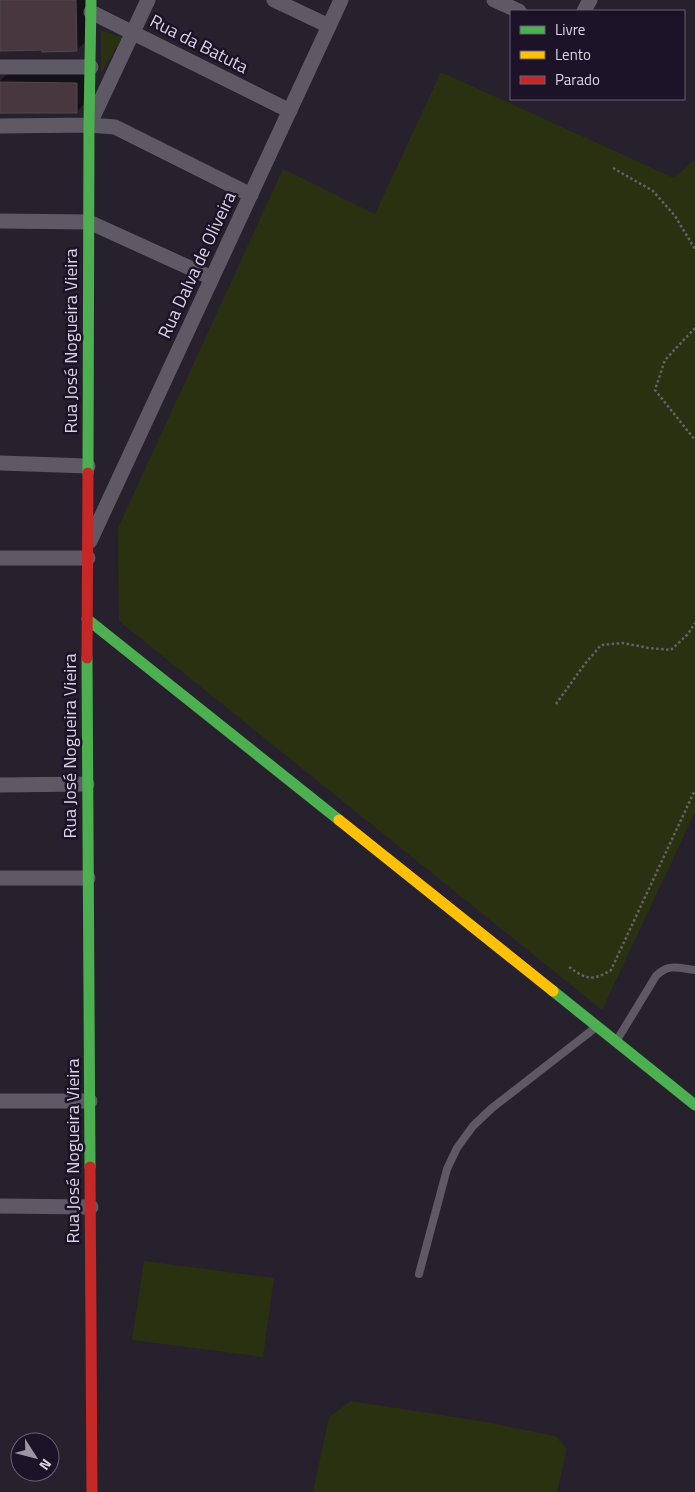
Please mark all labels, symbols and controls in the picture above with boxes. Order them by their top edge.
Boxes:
street label: Rua da Batuta [145,7,253,80]
legend [510,10,685,100]
text: Livre [555,18,585,41]
text: Lento [555,43,591,66]
text: Parado [555,68,600,91]
street label: Rua Dalva de Oliveira [151,187,242,343]
street label: Rua José Nogueira Vieira [57,249,84,433]
street label: Rua José Nogueira Vieira [56,654,83,838]
street label: Rua José Nogueira Vieira [59,1059,86,1243]
north arrow [10,1432,60,1482]
text: N [35,1455,57,1475]

